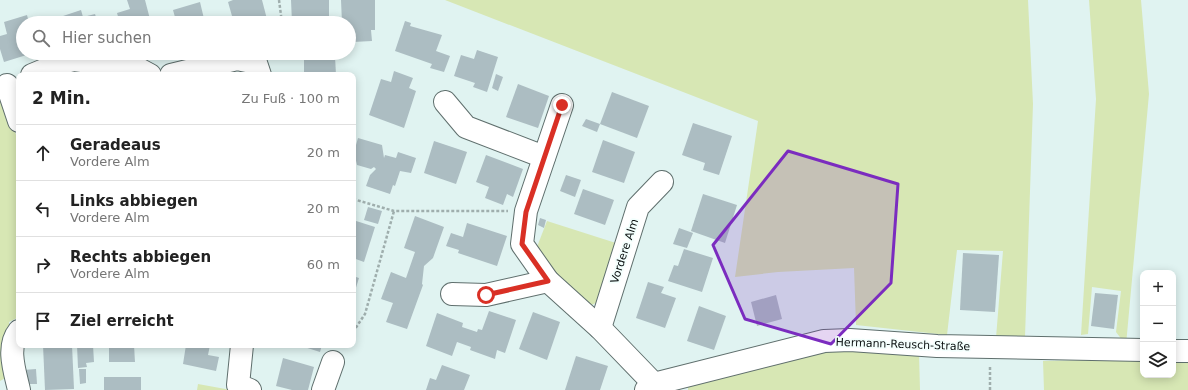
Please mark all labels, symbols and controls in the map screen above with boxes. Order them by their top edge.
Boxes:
search box [16,16,356,60]
icon: search [30,27,52,49]
text: Hier suchen [62,29,151,47]
text: 2 Min. [32,88,91,108]
text: Zu Fuß · 100 m [242,91,340,106]
route end [553,96,571,114]
text: Geradeaus [70,136,161,154]
icon: ahead [32,142,54,164]
text: 20 m [307,145,340,160]
text: Vordere Alm [70,154,150,169]
text: Links abbiegen [70,192,198,210]
icon: left [32,198,54,220]
text: 20 m [307,201,340,216]
text: Vordere Alm [70,210,150,225]
street label: Vordere Alm [608,217,641,285]
text: Rechts abbiegen [70,248,211,266]
icon: right [32,254,54,276]
text: 60 m [307,257,340,272]
text: Vordere Alm [70,266,150,281]
map controls [1140,270,1176,378]
button: + [1140,270,1176,306]
route start [477,286,495,304]
button: − [1140,306,1176,342]
icon: arrive [32,310,54,332]
text: Ziel erreicht [70,312,174,330]
street label: Hermann-Reusch-Straße [835,336,971,353]
button: layers [1140,342,1176,378]

